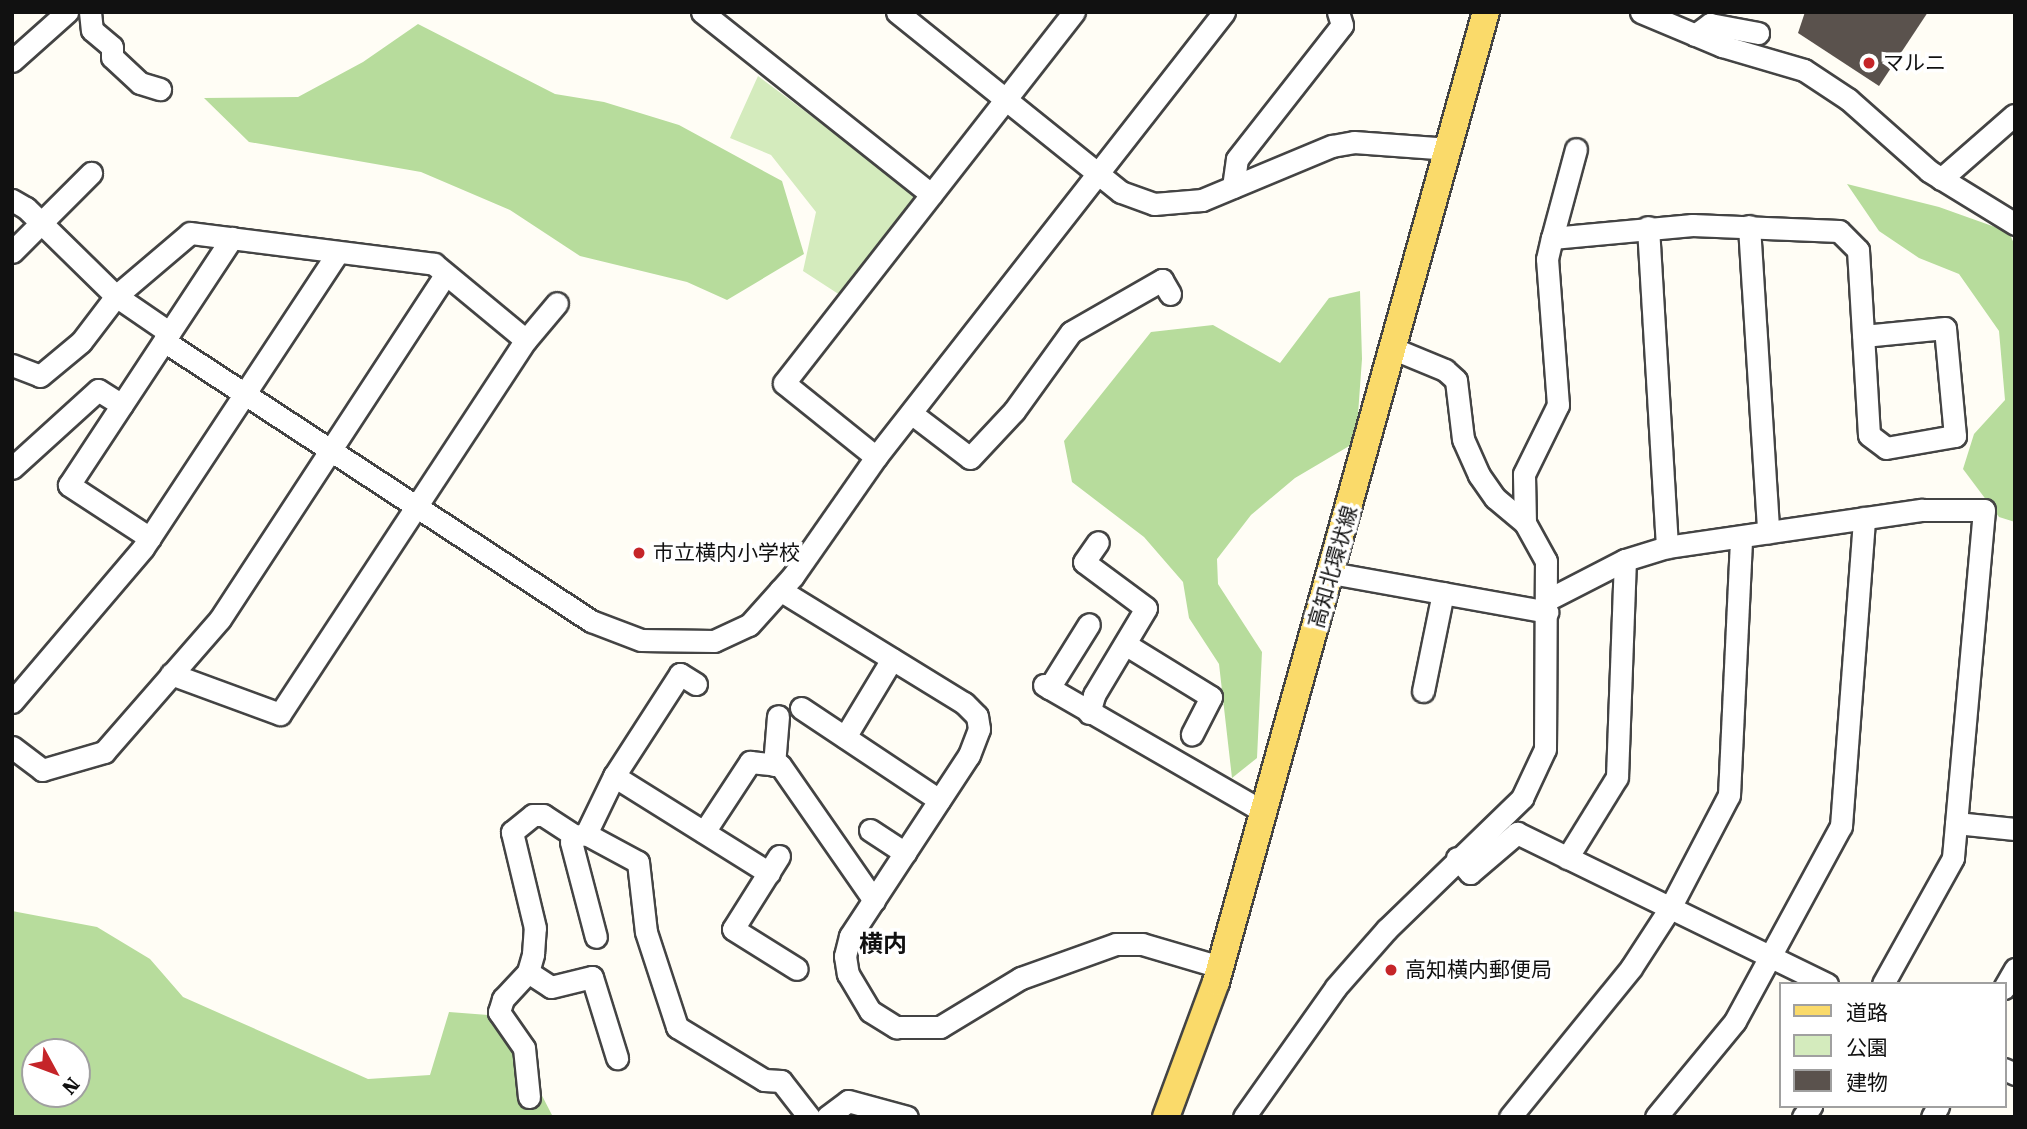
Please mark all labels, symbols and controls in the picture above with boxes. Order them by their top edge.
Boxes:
place label: マルニ [1883,50,1946,76]
marker: マルニ [1861,55,1877,71]
street label: 高知北環状線 [1304,503,1362,631]
place label: 市立横内小学校 [653,540,800,566]
marker: 市立横内小学校 [631,545,647,561]
district label: 横内 [859,931,907,959]
place label: 高知横内郵便局 [1405,957,1552,983]
marker: 高知横内郵便局 [1383,962,1399,978]
legend [1778,982,2006,1108]
text: 道路 [1846,1001,1888,1025]
text: 公園 [1846,1036,1888,1060]
north arrow [21,1038,91,1108]
text: 建物 [1846,1071,1888,1095]
text: N [57,1073,84,1099]

